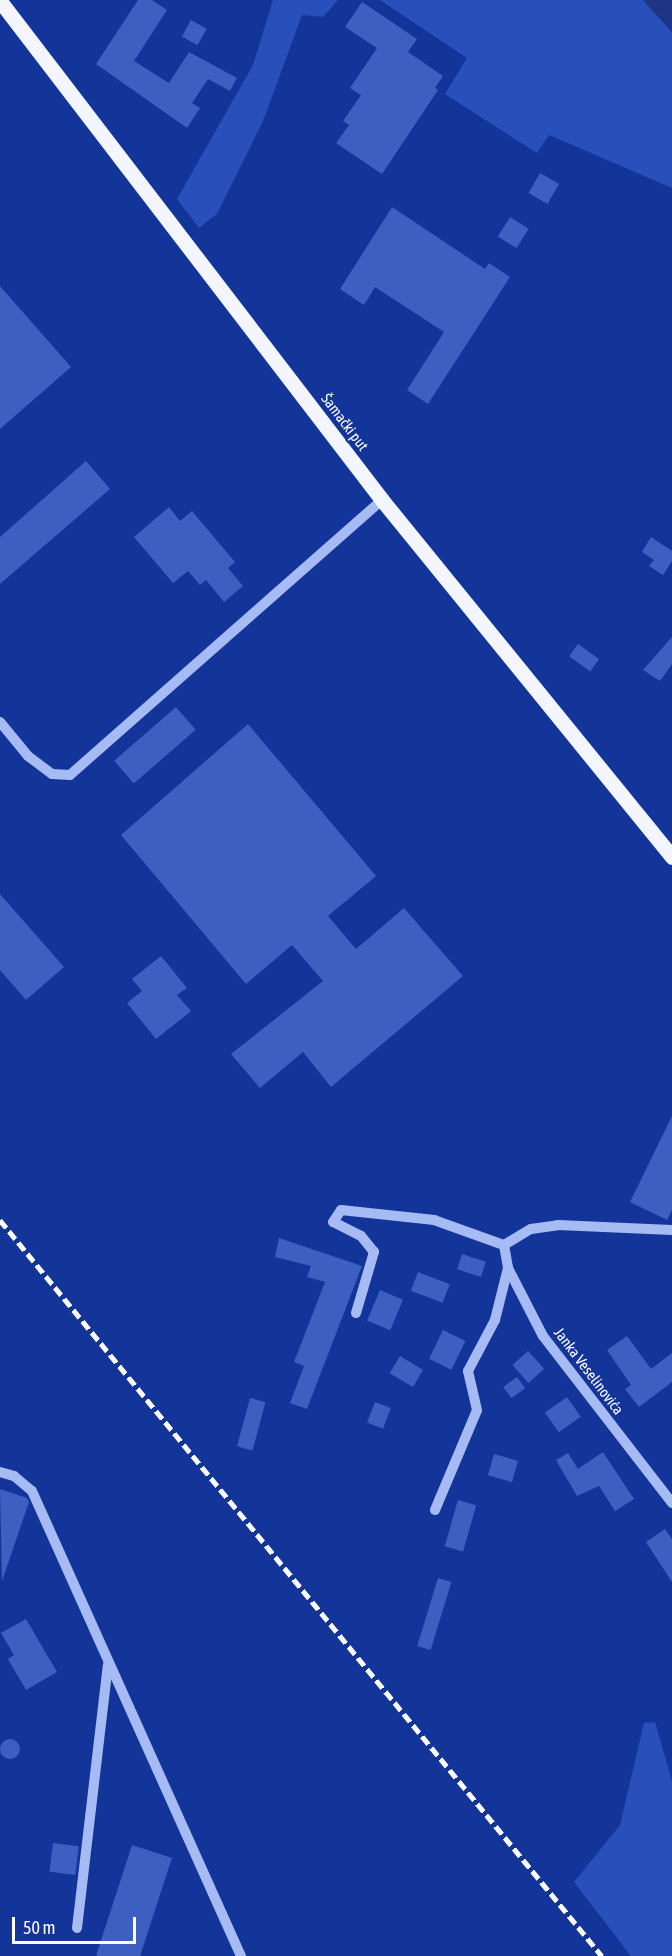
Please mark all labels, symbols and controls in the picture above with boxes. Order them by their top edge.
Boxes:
street label: Šamački put [318,390,372,454]
street label: Janka Veselinovića [550,1324,628,1418]
scale bar [15,1905,140,1943]
text: 50 m [23,1917,55,1938]

